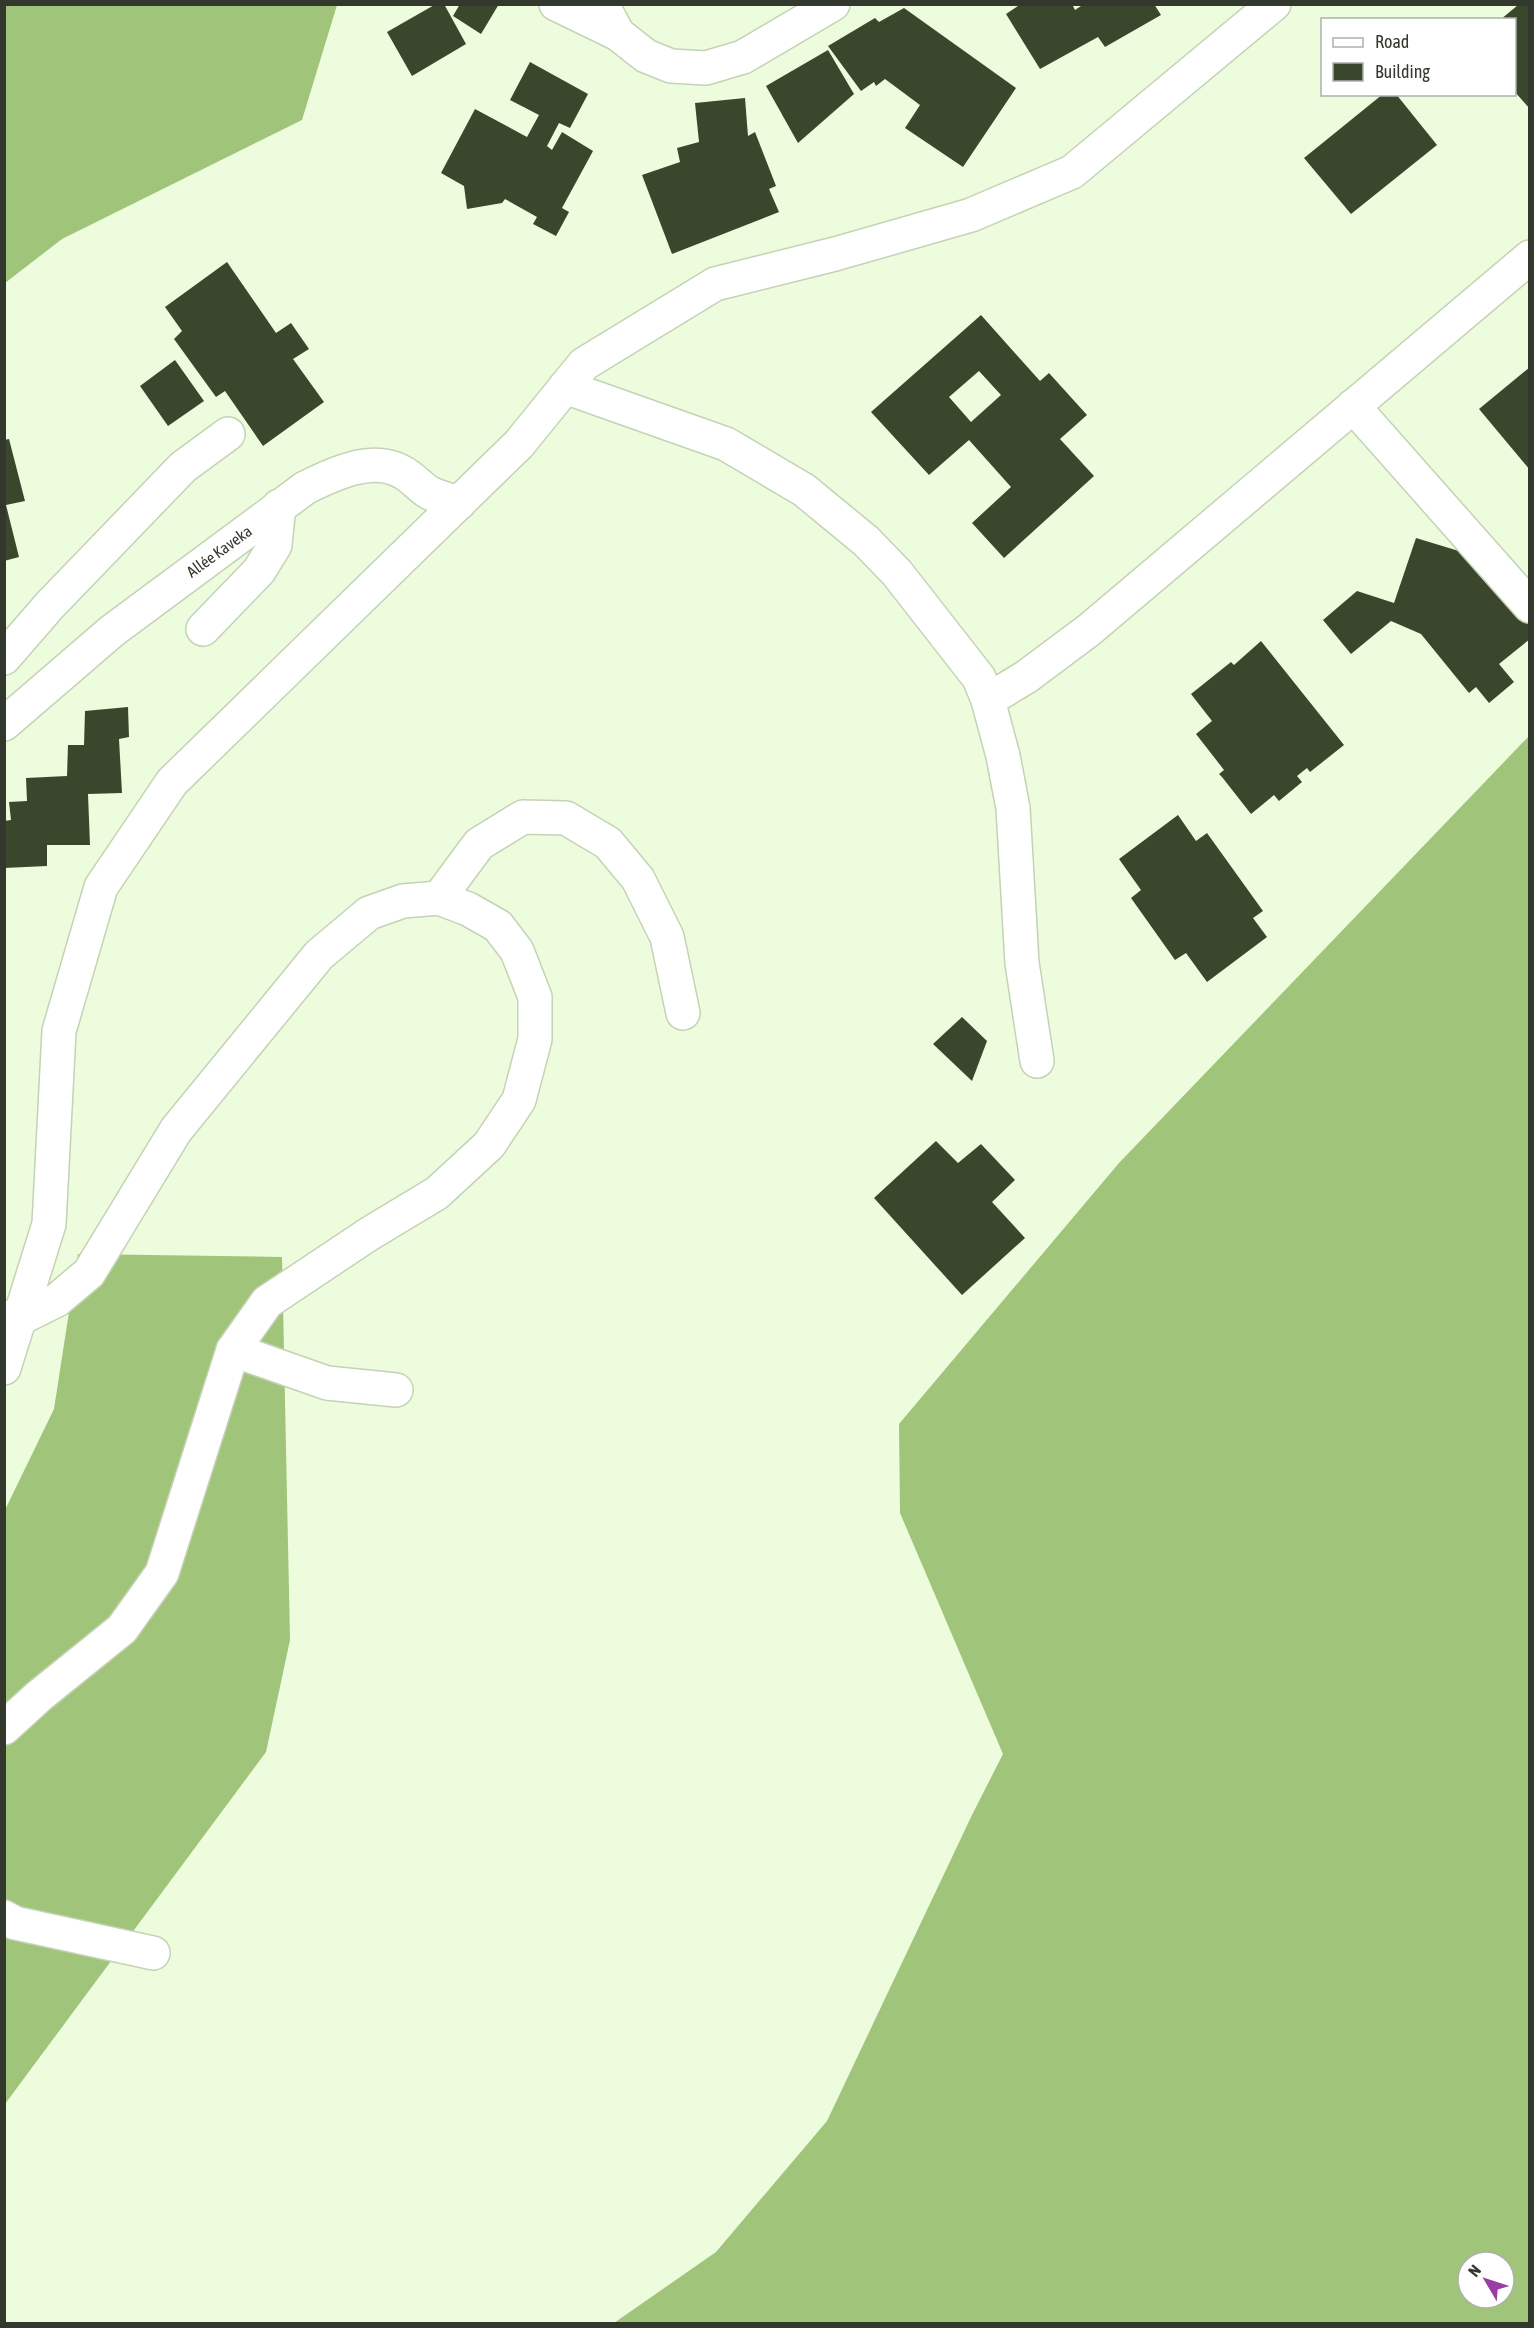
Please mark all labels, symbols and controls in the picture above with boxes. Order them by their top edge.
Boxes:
legend [1321,18,1516,96]
text: Road [1375,31,1409,52]
text: Building [1375,61,1430,82]
street label: Allée Kaveka [183,521,255,581]
north arrow [1456,2250,1516,2310]
text: N [1464,2261,1484,2280]

